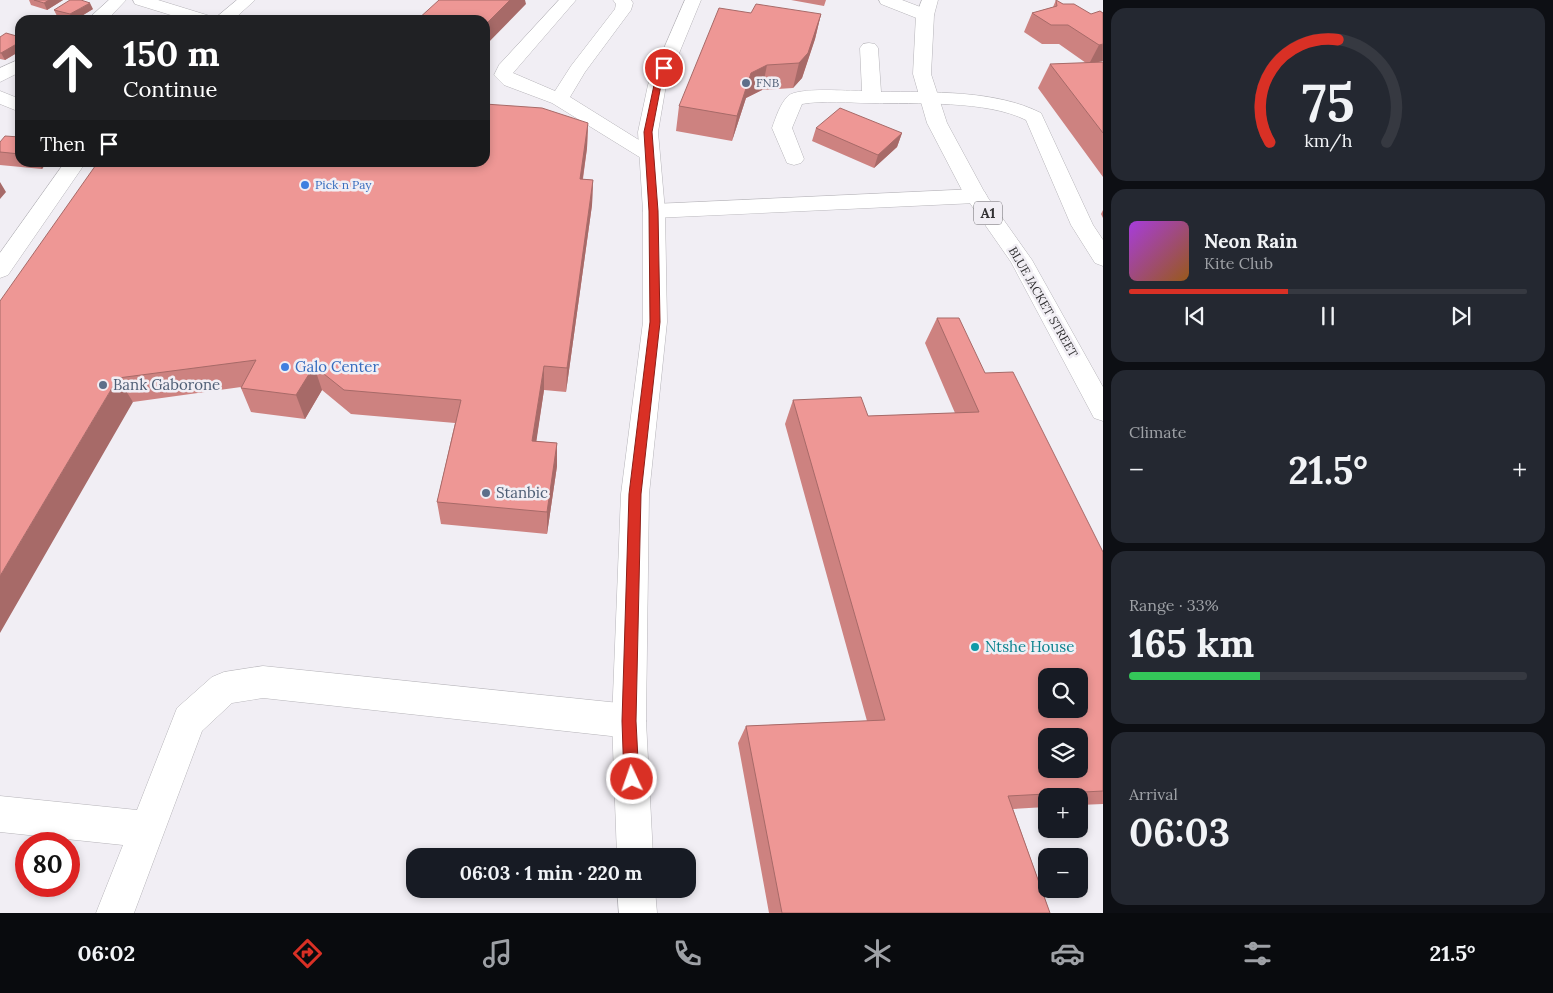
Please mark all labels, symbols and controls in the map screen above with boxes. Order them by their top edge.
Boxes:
text: 150 m [123,31,220,76]
icon: ahead [40,35,105,100]
pin [643,47,685,89]
icon: arrive [650,54,678,82]
text: 75 [1302,69,1354,135]
text: Continue [123,75,218,103]
place label: FNB [756,75,779,90]
marker: FNB [740,77,752,89]
text: km/h [1304,129,1352,152]
icon: arrive [95,130,123,158]
text: Then [40,132,85,156]
place label: Pick n Pay [315,177,372,192]
marker: Pick n Pay [299,179,311,191]
road number: A1 [974,202,1002,224]
text: Neon Rain [1204,229,1298,253]
street label: BLUE JACKET STREET [1006,244,1081,360]
text: Kite Club [1204,253,1273,273]
icon: previous [1181,302,1209,330]
icon: pause [1314,302,1342,330]
icon: next [1447,302,1475,330]
place label: Galo Center [295,357,379,376]
marker: Galo Center [279,361,291,373]
place label: Bank Gaborone [113,375,220,394]
marker: Bank Gaborone [97,379,109,391]
text: Climate [1129,422,1186,442]
text: 21.5° [1288,446,1368,494]
text: − [1129,452,1144,488]
text: + [1512,452,1527,488]
place label: Stanbic [496,483,548,502]
marker: Stanbic [480,487,492,499]
text: Range · 33% [1129,595,1219,615]
text: 165 km [1129,619,1254,667]
place label: Ntshe House [985,637,1074,656]
marker: Ntshe House [969,641,981,653]
map controls [1038,668,1088,898]
button: search [1038,668,1088,718]
button: layers [1038,728,1088,778]
position arrow [605,752,657,804]
text: Arrival [1129,784,1178,804]
button: + [1038,788,1088,838]
text: 06:03 [1129,808,1230,856]
speed limit sign: 80 [15,832,80,897]
button: − [1038,848,1088,898]
text: 06:03 · 1 min · 220 m [460,861,642,885]
icon: directions [290,936,325,971]
icon: music [480,936,515,971]
icon: phone [670,936,705,971]
icon: climate [860,936,895,971]
icon: car [1050,936,1085,971]
icon: filters [1240,936,1275,971]
text: 06:02 [77,939,135,967]
text: 21.5° [1429,939,1476,967]

